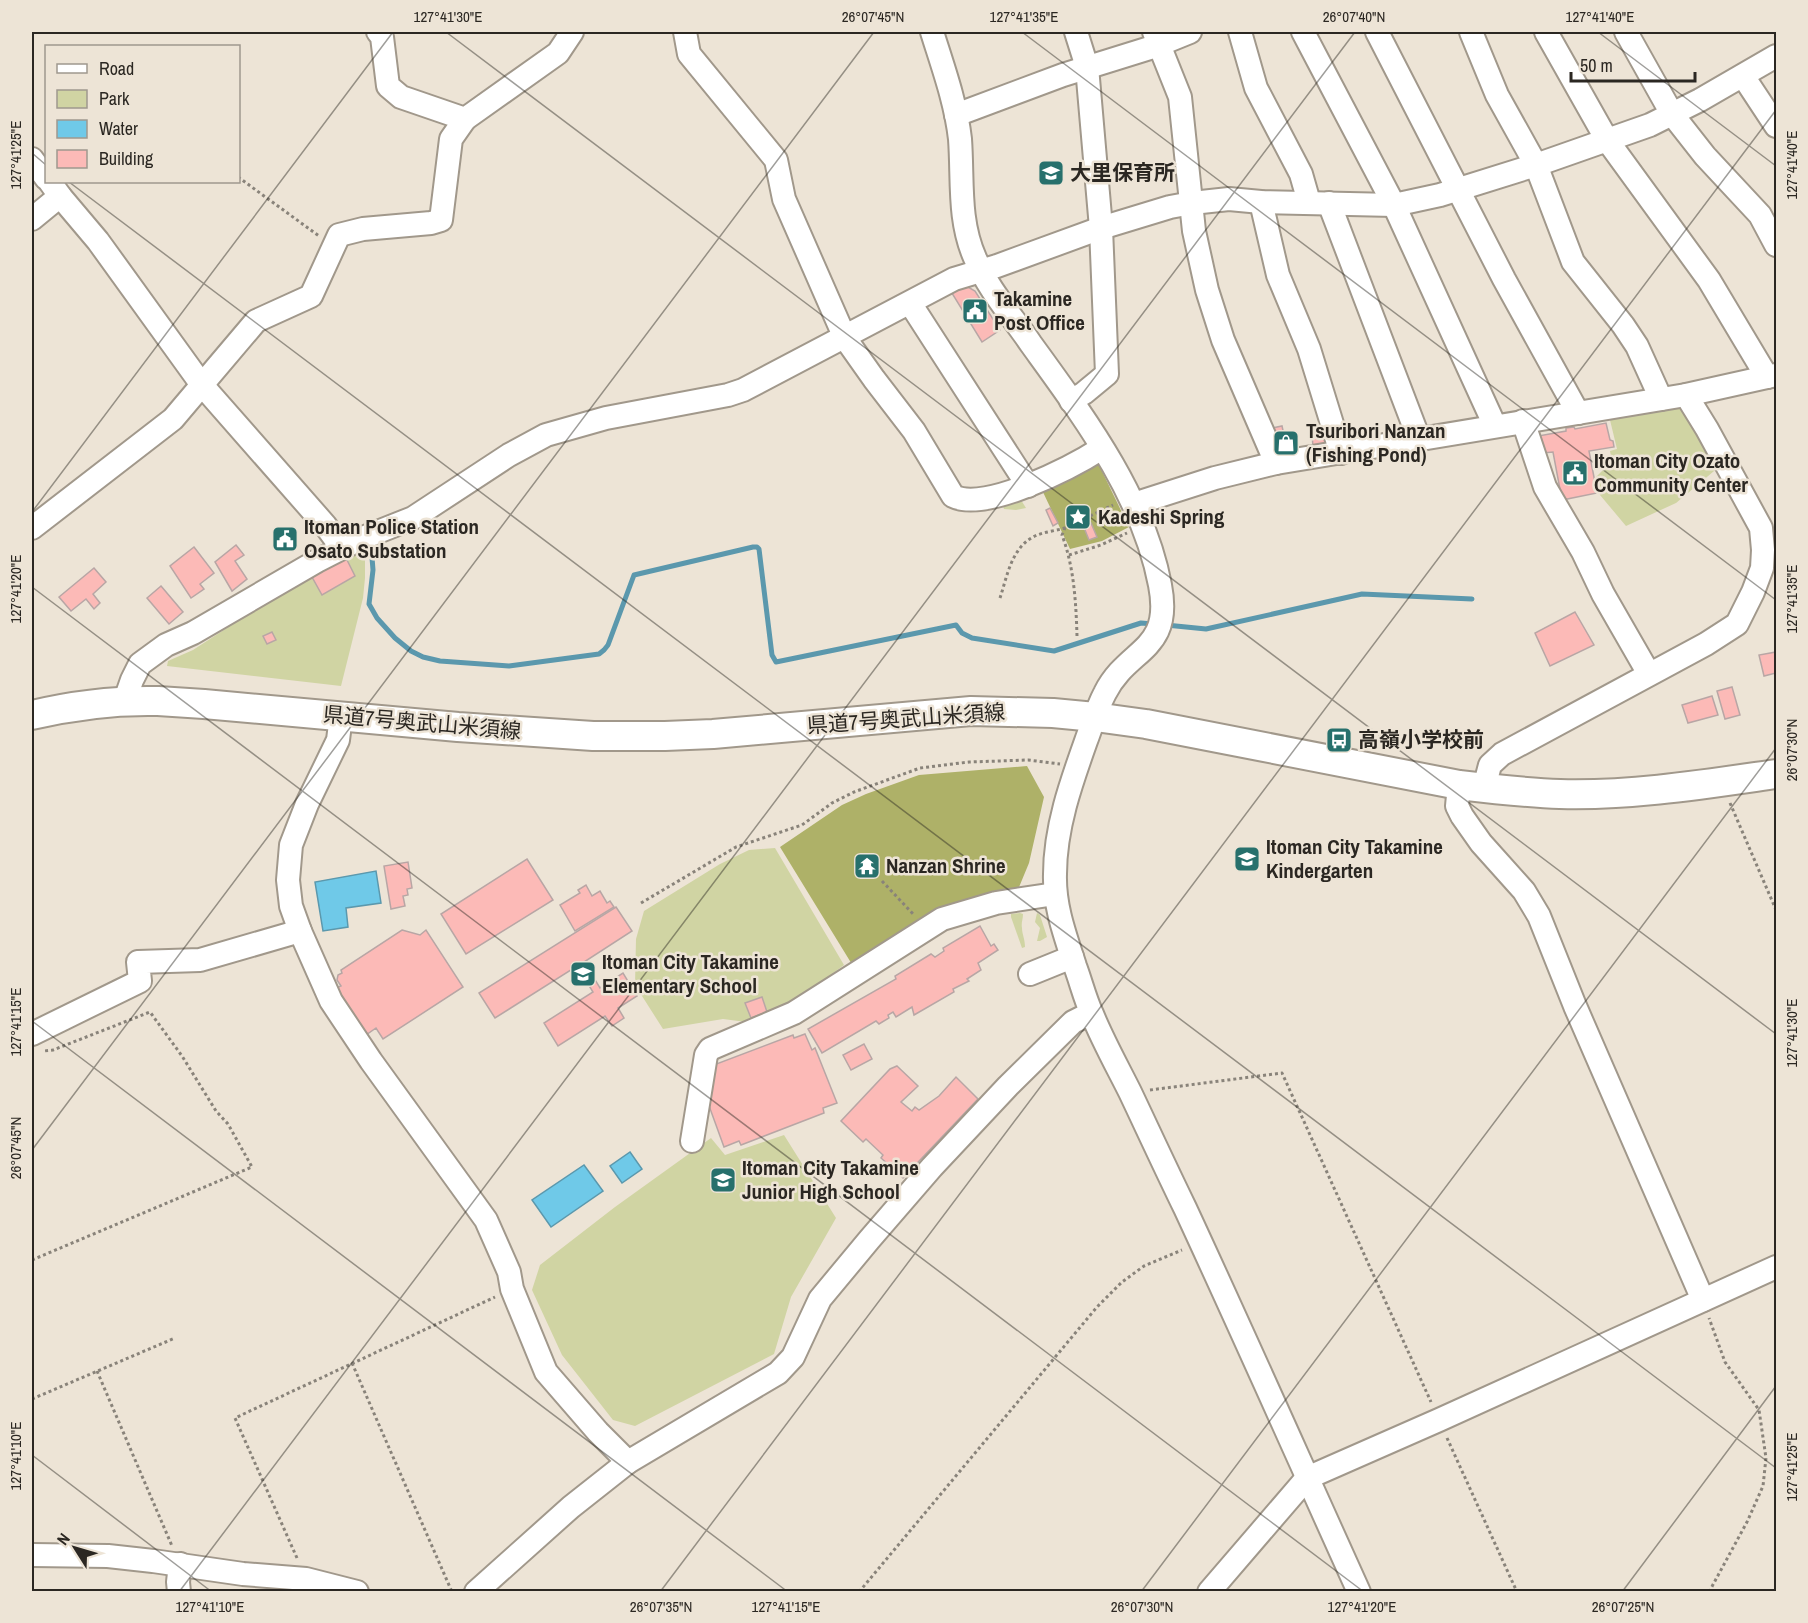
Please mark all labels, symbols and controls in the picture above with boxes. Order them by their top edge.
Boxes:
text: 127°41'30"E [414,6,482,27]
text: 26°07'45"N [842,6,904,27]
text: 127°41'35"E [990,6,1058,27]
text: 26°07'40"N [1323,6,1385,27]
text: 127°41'40"E [1566,6,1634,27]
legend [45,45,240,183]
scale bar [1571,45,1696,83]
text: 50 m [1580,53,1613,78]
text: Road [99,56,134,81]
text: Park [99,86,130,111]
text: Water [99,116,138,141]
text: 127°41'25"E [5,121,26,189]
text: 127°41'40"E [1781,131,1802,199]
text: Building [99,146,154,171]
school or university icon: 大里保育所 [1036,158,1066,188]
place label: 大里保育所 [1070,158,1175,187]
place label: Takamine Post Office [994,284,1085,337]
public building icon: Takamine Post Office [960,296,990,326]
place label: Tsuribori Nanzan (Fishing Pond) [1306,416,1445,469]
shop icon: Tsuribori Nanzan (Fishing Pond) [1271,428,1301,458]
place label: Itoman City Ozato Community Center [1594,446,1748,499]
public building icon: Itoman City Ozato Community Center [1560,458,1590,488]
place icon: Kadeshi Spring [1063,502,1093,532]
place label: Kadeshi Spring [1098,502,1225,531]
place label: Itoman Police Station Osato Substation [304,512,479,565]
public building icon: Itoman Police Station Osato Substation [270,524,300,554]
text: 127°41'20"E [5,555,26,623]
text: 127°41'35"E [1781,565,1802,633]
street label: 県道7号奥武山米須線 [806,697,1006,740]
street label: 県道7号奥武山米須線 [322,699,522,746]
text: 26°07'30"N [1781,719,1802,781]
bus stop icon: 高嶺小学校前 [1324,725,1354,755]
place label: 高嶺小学校前 [1358,725,1484,754]
place label: Itoman City Takamine Kindergarten [1266,832,1443,885]
school or university icon: Itoman City Takamine Kindergarten [1232,844,1262,874]
temple icon: Nanzan Shrine [852,851,882,881]
place label: Nanzan Shrine [886,851,1006,880]
place label: Itoman City Takamine Elementary School [602,947,779,1000]
school or university icon: Itoman City Takamine Elementary School [568,959,598,989]
text: 127°41'15"E [5,988,26,1056]
text: 127°41'30"E [1781,999,1802,1067]
text: 26°07'45"N [5,1117,26,1179]
place label: Itoman City Takamine Junior High School [742,1153,919,1206]
school or university icon: Itoman City Takamine Junior High School [708,1165,738,1195]
text: 127°41'10"E [5,1422,26,1490]
text: 127°41'25"E [1781,1433,1802,1501]
north arrow [45,1518,105,1578]
text: N [51,1529,75,1549]
text: 127°41'10"E [176,1596,244,1617]
text: 26°07'35"N [630,1596,692,1617]
text: 127°41'15"E [752,1596,820,1617]
text: 26°07'30"N [1111,1596,1173,1617]
text: 127°41'20"E [1328,1596,1396,1617]
text: 26°07'25"N [1592,1596,1654,1617]

